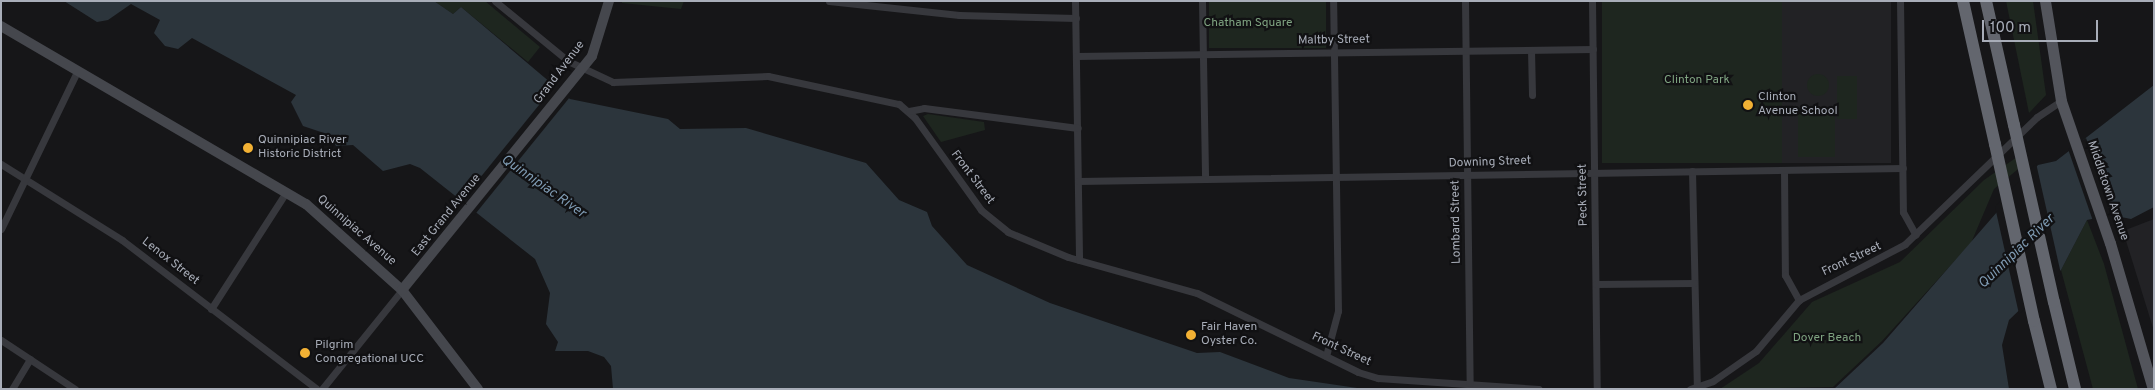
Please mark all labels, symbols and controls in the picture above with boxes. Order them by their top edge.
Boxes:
scale bar [1985,10,2101,42]
park label: Chatham Square [1203,17,1293,31]
text: 100 m [1990,19,2031,38]
street label: Maltby Street [1298,33,1370,49]
street label: Grand Avenue [531,38,589,108]
park label: Clinton Park [1664,74,1730,88]
place label: Clinton Avenue School [1758,91,1838,119]
marker: Clinton Avenue School [1742,99,1754,111]
place label: Quinnipiac River Historic District [258,134,347,162]
street label: Middletown Avenue [2083,139,2131,243]
marker: Quinnipiac River Historic District [242,142,254,154]
street label: Front Street [947,148,997,208]
water label: Quinnipiac River [497,152,589,222]
street label: Downing Street [1448,154,1532,172]
street label: Peck Street [1576,164,1592,226]
street label: East Grand Avenue [409,172,485,260]
street label: Lombard Street [1449,180,1465,264]
street label: Quinnipiac Avenue [313,193,399,269]
water label: Quinnipiac River [1975,211,2059,293]
street label: Lenox Street [138,235,202,289]
street label: Front Street [1820,240,1884,280]
place label: Fair Haven Oyster Co. [1201,321,1257,349]
marker: Fair Haven Oyster Co. [1185,329,1197,341]
street label: Front Street [1309,330,1373,370]
park label: Dover Beach [1793,332,1861,346]
place label: Pilgrim Congregational UCC [315,339,424,367]
marker: Pilgrim Congregational UCC [299,347,311,359]

